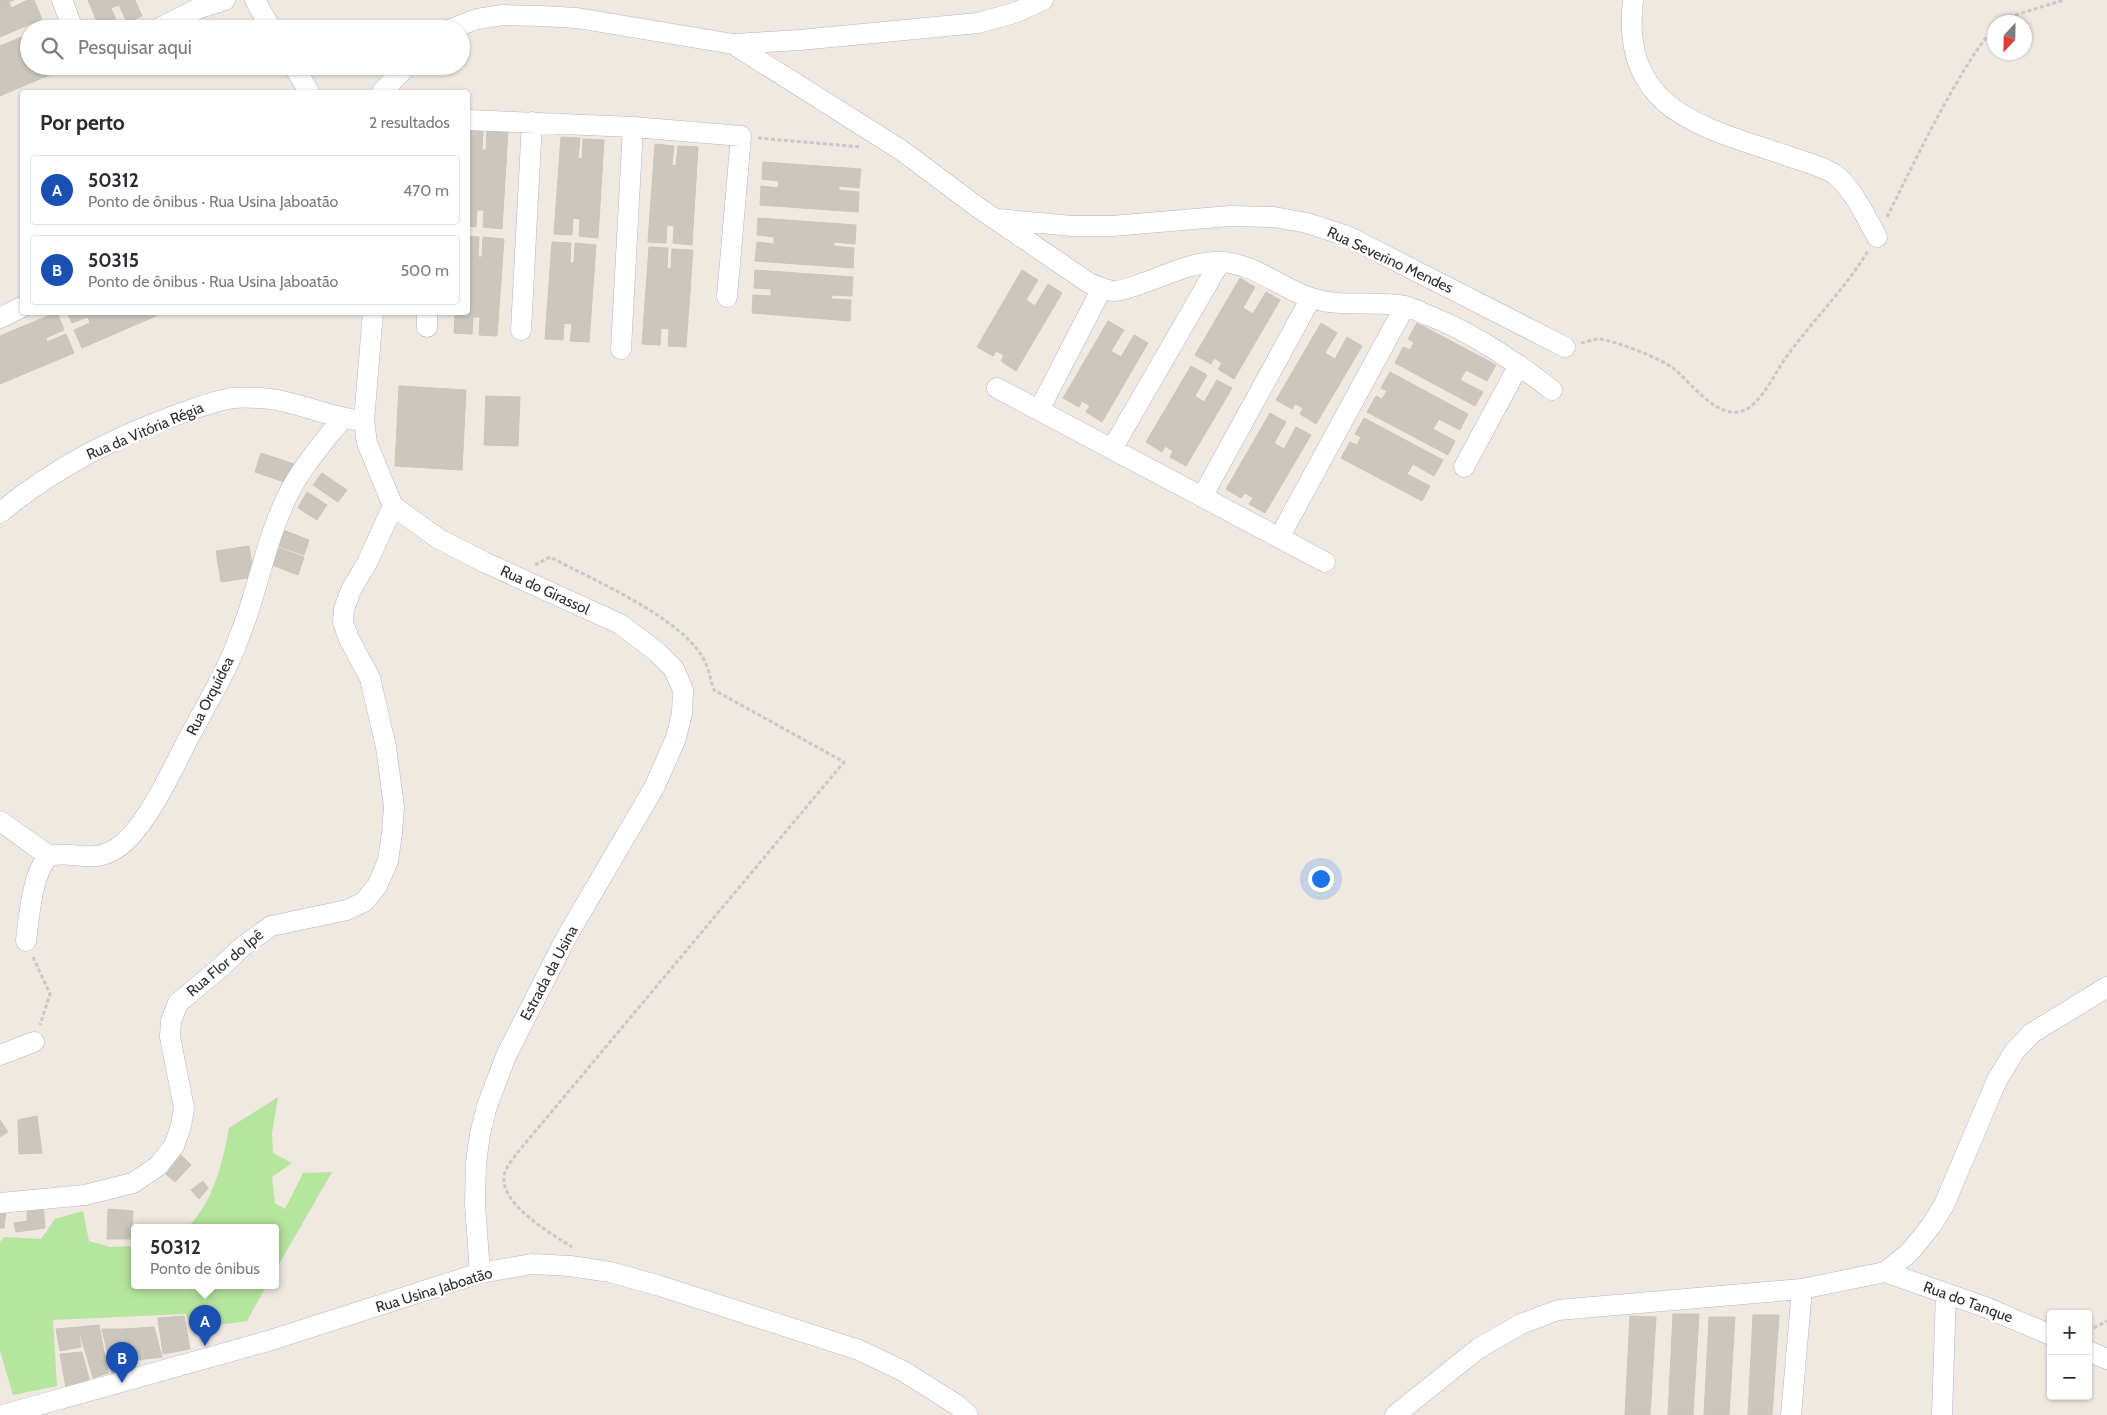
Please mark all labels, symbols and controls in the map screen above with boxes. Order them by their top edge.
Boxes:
north arrow [1987,15,2032,60]
search box [20,20,470,75]
icon: search [38,34,66,62]
text: Pesquisar aqui [78,36,192,59]
text: Por perto [40,110,125,135]
text: 2 resultados [369,113,450,132]
text: 50312 [88,169,139,192]
text: A [52,181,62,200]
text: 470 m [403,181,449,200]
text: Ponto de ônibus · Rua Usina Jaboatão [88,192,338,211]
street label: Rua Severino Mendes [1324,223,1456,297]
text: 50315 [88,249,139,272]
text: B [52,261,62,280]
text: 500 m [400,261,449,280]
text: Ponto de ônibus · Rua Usina Jaboatão [88,272,338,291]
street label: Rua da Vitória Régia [84,398,207,464]
street label: Rua do Girassol [497,561,593,619]
street label: Rua Orquídea [182,653,238,738]
your location [1308,866,1334,892]
street label: Estrada da Usina [516,922,582,1023]
street label: Rua Flor do Ipê [183,925,267,1000]
popup [131,1224,279,1289]
text: 50312 [150,1236,201,1259]
text: Ponto de ônibus [150,1259,260,1278]
street label: Rua Usina Jaboatão [373,1264,495,1316]
street label: Rua do Tanque [1921,1277,2015,1327]
pin: A [189,1305,221,1346]
map controls [2047,1310,2092,1400]
button: + [2047,1310,2092,1355]
pin: B [106,1342,138,1383]
button: − [2047,1355,2092,1400]

